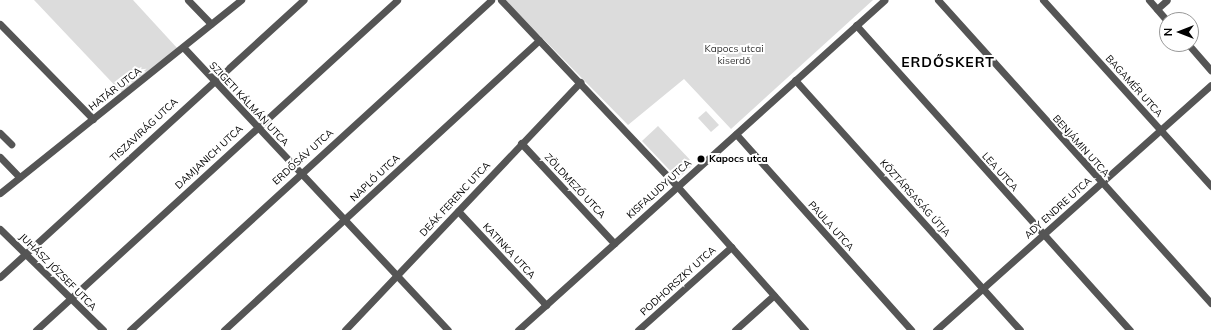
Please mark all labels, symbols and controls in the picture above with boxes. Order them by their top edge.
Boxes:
north arrow [1159,12,1199,52]
text: N [1161,28,1175,36]
park label: Kapocs utcai kiserdő [704,42,764,66]
street label: BAGAMÉR UTCA [1103,52,1165,120]
district label: ERDŐSKERT [901,54,995,70]
street label: SZIGETI KÁLMÁN UTCA [207,59,291,149]
street label: HATÁR UTCA [86,65,144,113]
street label: TISZAVIRÁG UTCA [108,96,180,164]
street label: BENJÁMIN UTCA [1050,113,1112,179]
street label: DAMJANICH UTCA [173,123,245,191]
street label: ERDŐSÁV UTCA [270,127,336,187]
street label: LEA UTCA [979,150,1021,194]
street label: ZÖLDMEZŐ UTCA [542,151,608,221]
street label: NAPLÓ UTCA [348,152,402,204]
place label: Kapocs utca [709,153,768,165]
marker: Kapocs utca [696,154,706,164]
street label: KISFALUDY UTCA [624,157,694,221]
street label: KÖZTÁRSASÁG ÚTJA [877,157,953,239]
street label: DEÁK FERENC UTCA [417,159,493,239]
street label: ADY ENDRE UTCA [1022,175,1094,241]
street label: PAULA UTCA [806,199,856,253]
street label: KATINKA UTCA [480,221,538,281]
street label: JUHÁSZ JÓZSEF UTCA [17,231,99,313]
street label: PODHORSZKY UTCA [638,244,718,318]

